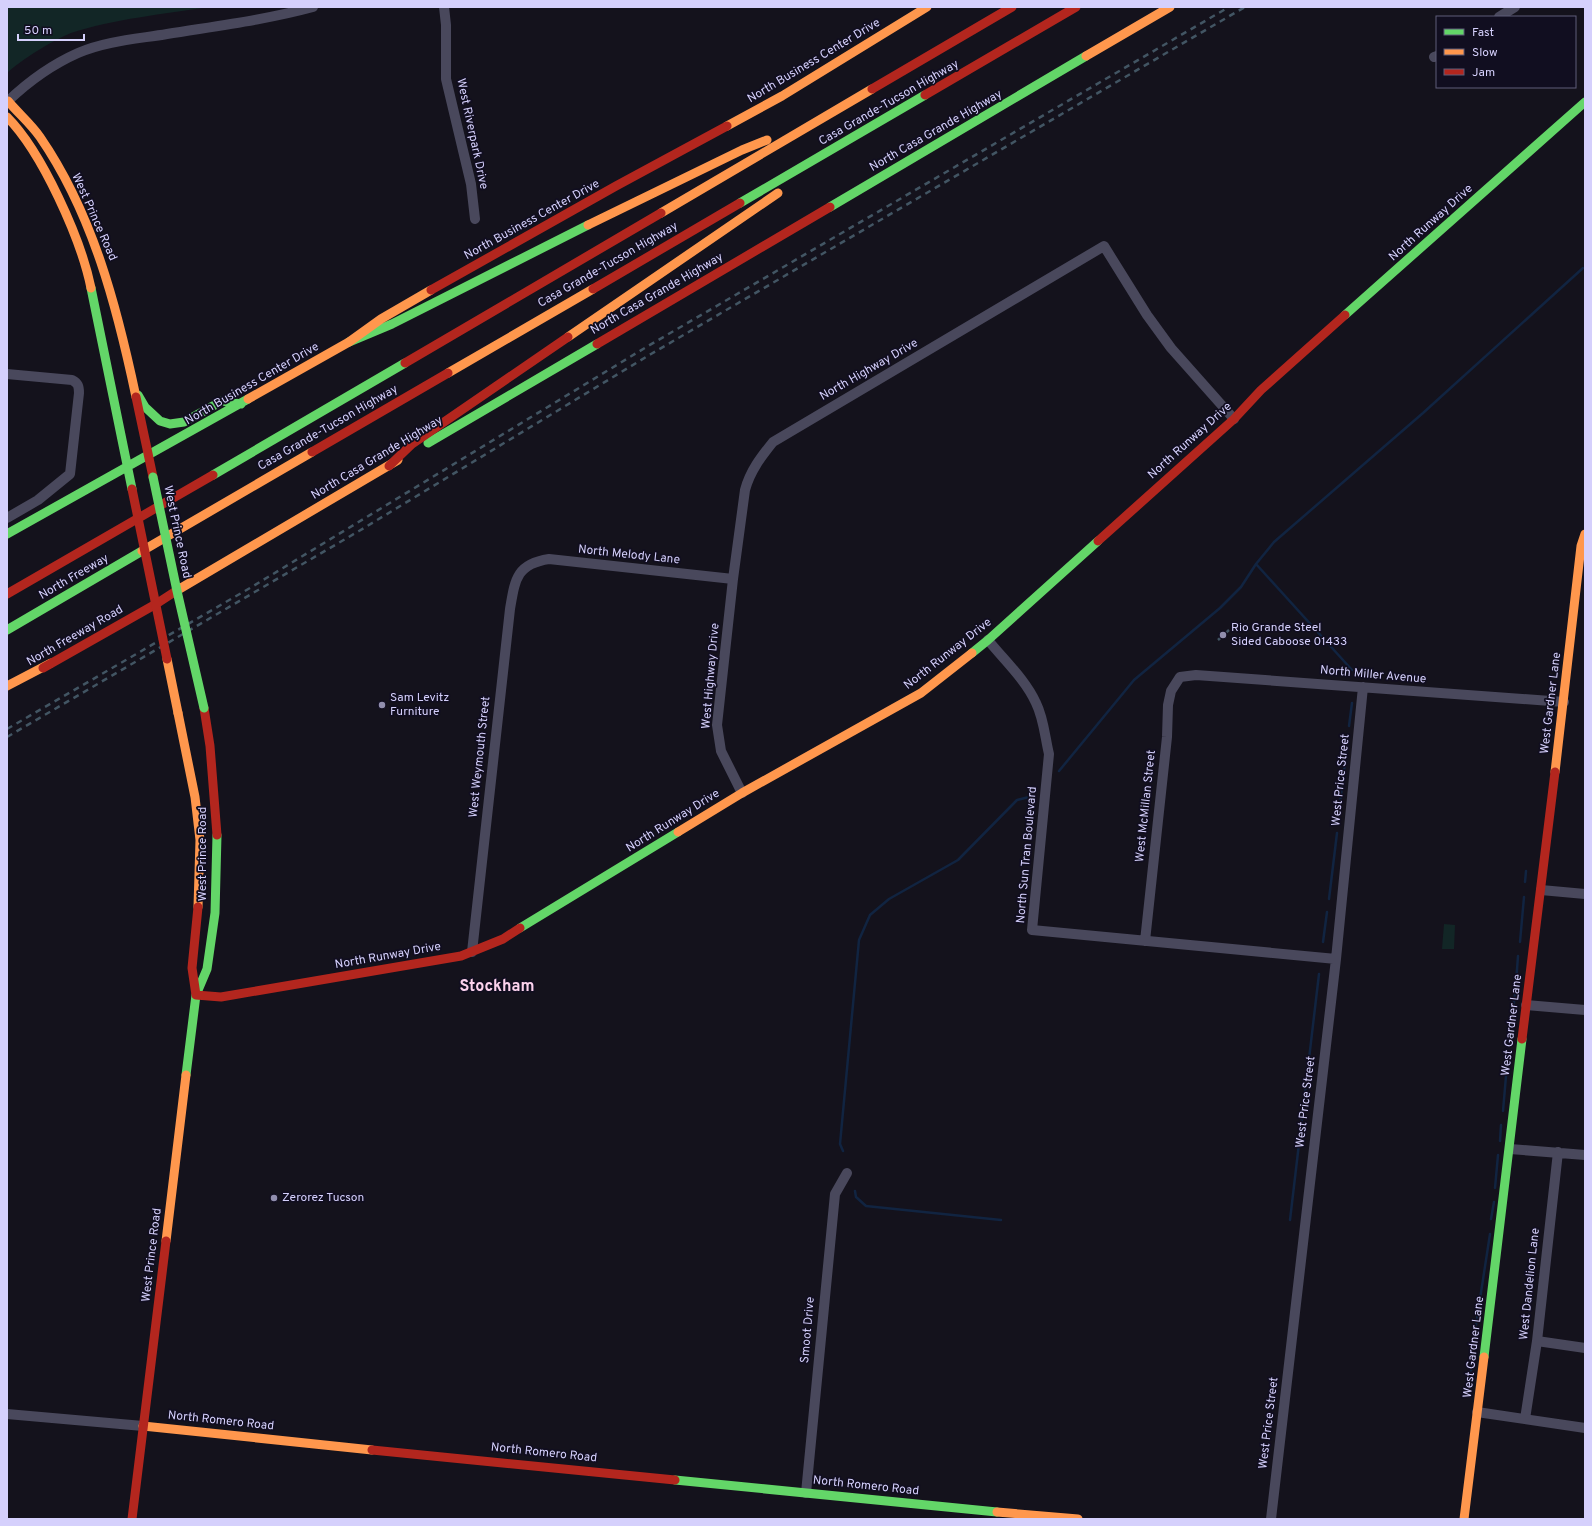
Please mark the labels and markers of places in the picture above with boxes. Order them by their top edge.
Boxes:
place label: Rio Grande Steel Sided Caboose 01433 [1231,620,1347,650]
marker: Rio Grande Steel Sided Caboose 01433 [1218,630,1228,640]
place label: Sam Levitz Furniture [390,690,449,720]
marker: Sam Levitz Furniture [377,700,387,710]
place label: Zerorez Tucson [282,1190,364,1206]
marker: Zerorez Tucson [269,1193,279,1203]

